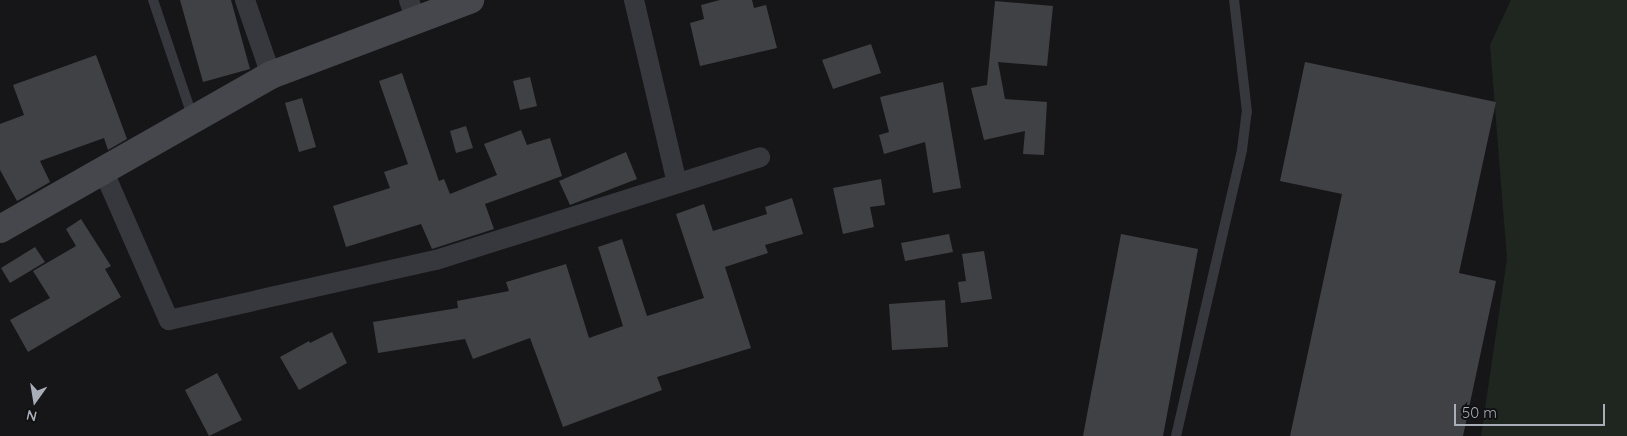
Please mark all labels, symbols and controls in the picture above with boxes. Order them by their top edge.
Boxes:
north arrow [10,376,60,426]
scale bar [1457,394,1608,426]
text: 50 m [1462,403,1497,422]
text: N [25,406,39,426]

